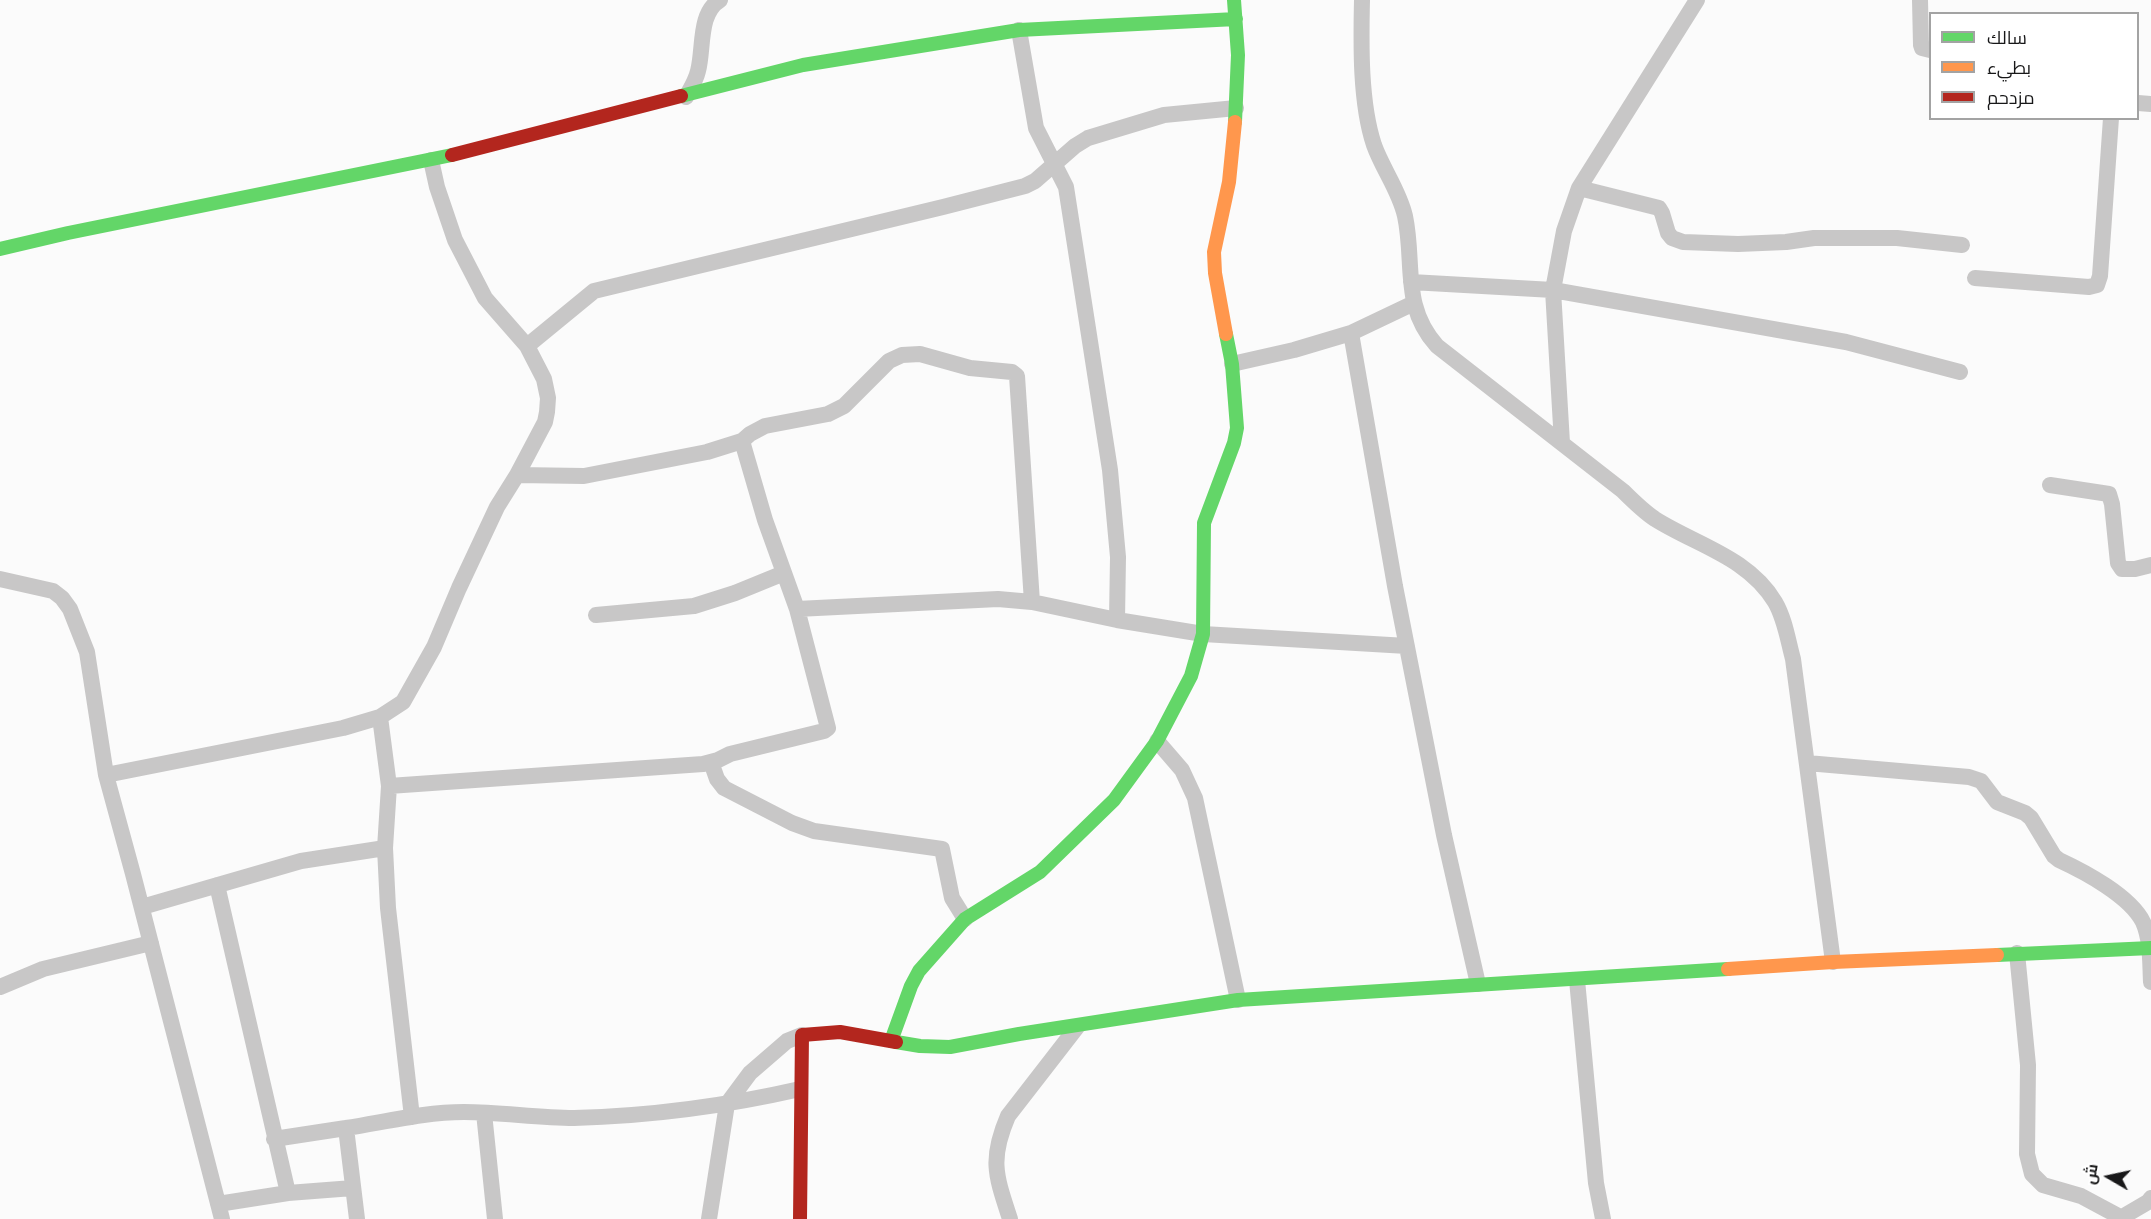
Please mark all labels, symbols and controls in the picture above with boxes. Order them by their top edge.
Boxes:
legend [1929,12,2139,120]
text: سالك [1987,27,2027,49]
text: بطيء [1987,57,2031,79]
text: مزدحم [1987,87,2035,109]
north arrow [2079,1147,2139,1207]
text: ش [2080,1162,2103,1186]

